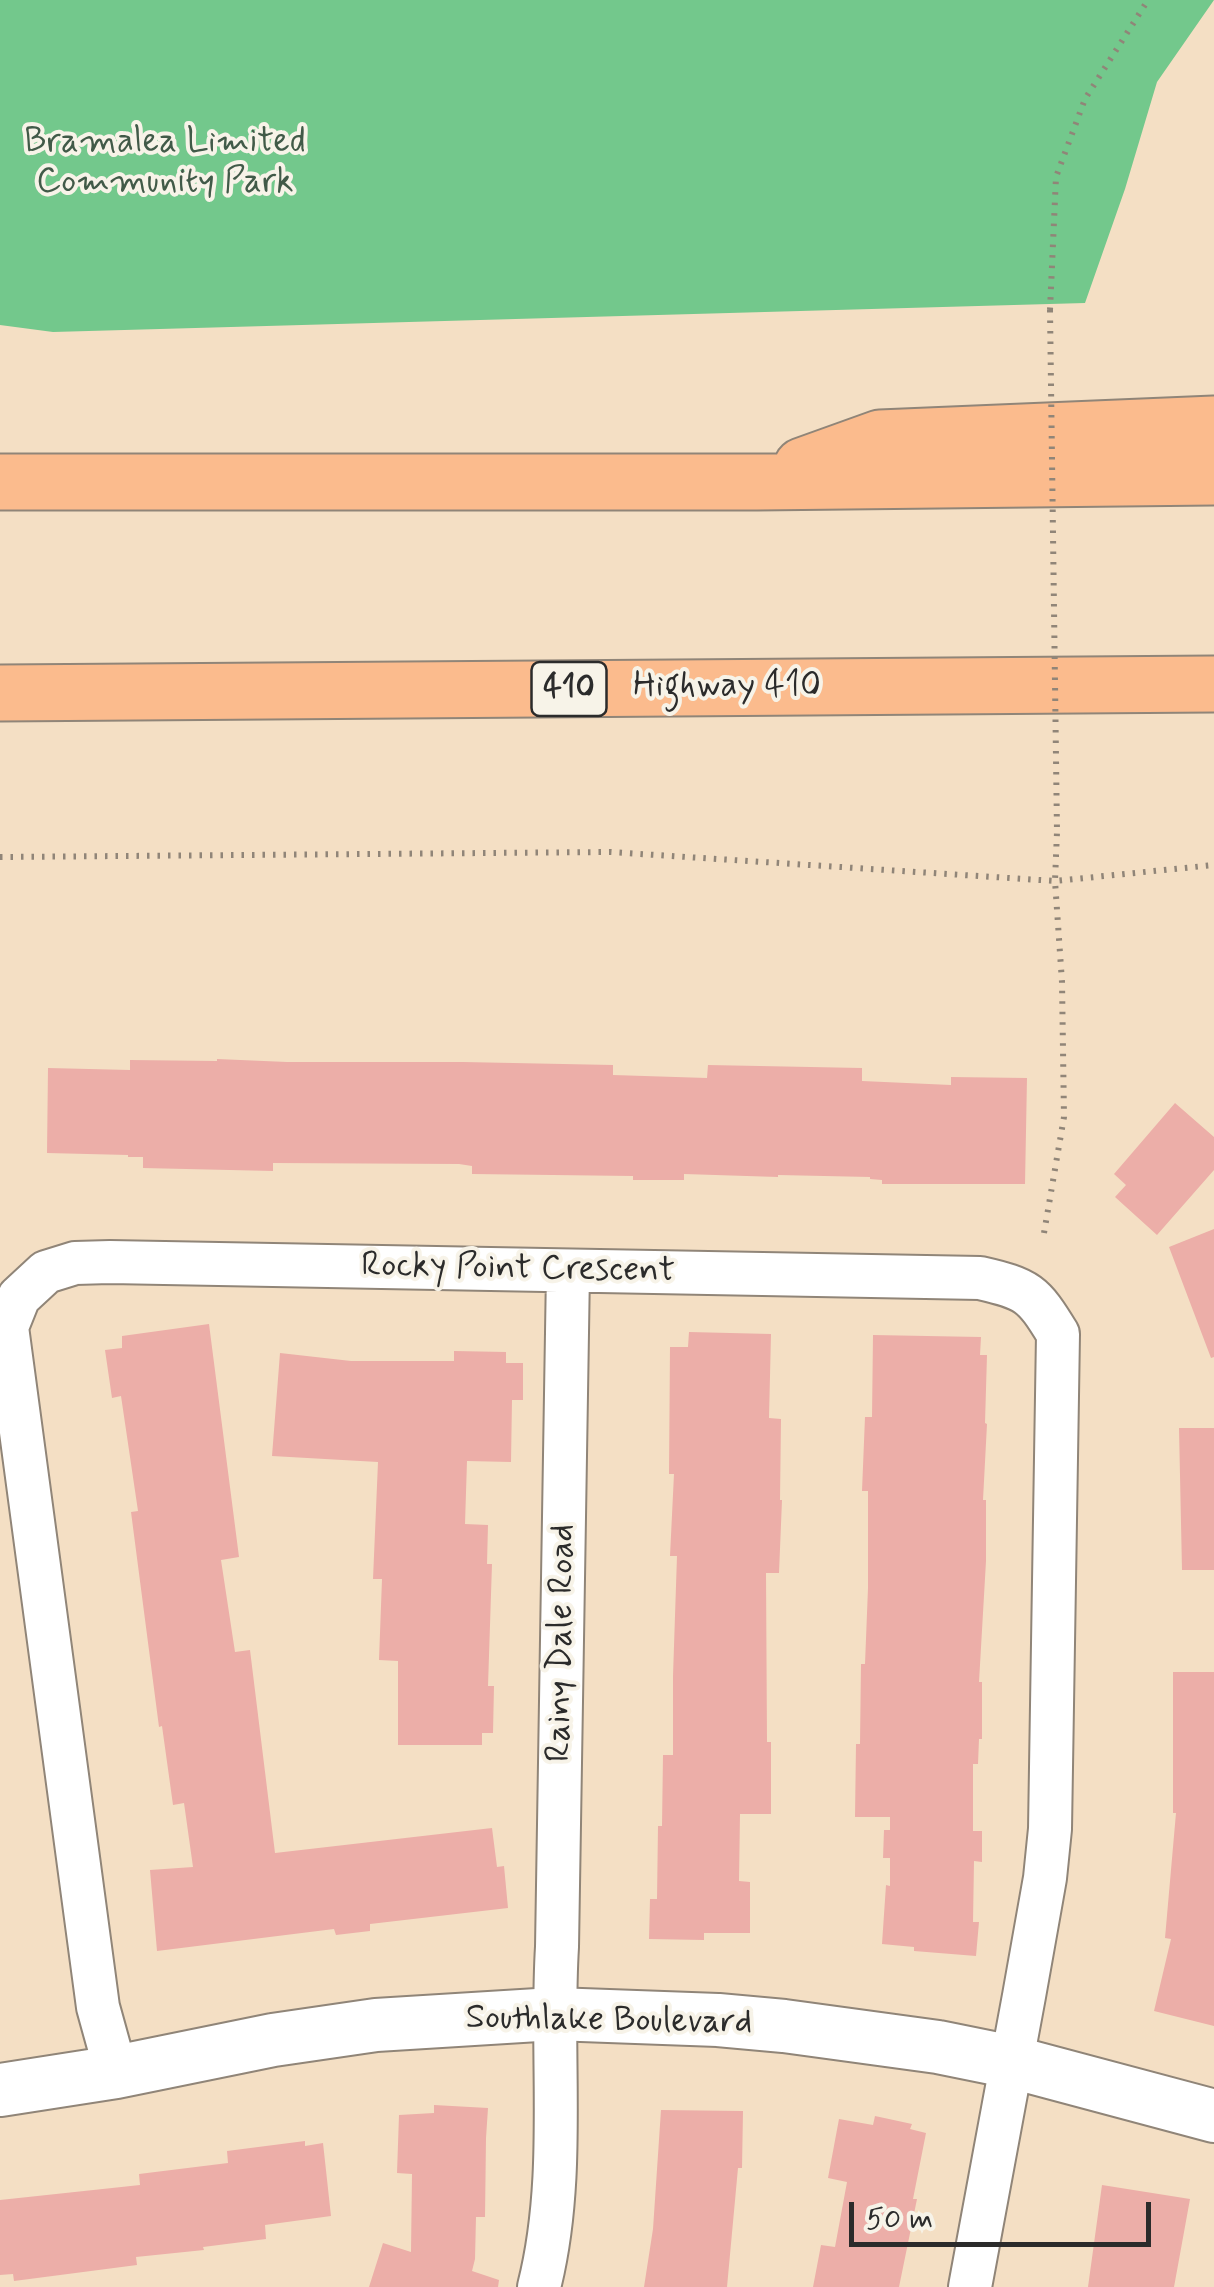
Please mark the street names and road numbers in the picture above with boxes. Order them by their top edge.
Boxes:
road number: 410 [532,662,606,716]
street label: Highway 410 [633,667,821,709]
street label: Rocky Point Crescent [361,1246,675,1294]
street label: Rainy Dale Road [540,1524,586,1762]
street label: Southlake Boulevard [465,1999,753,2045]

